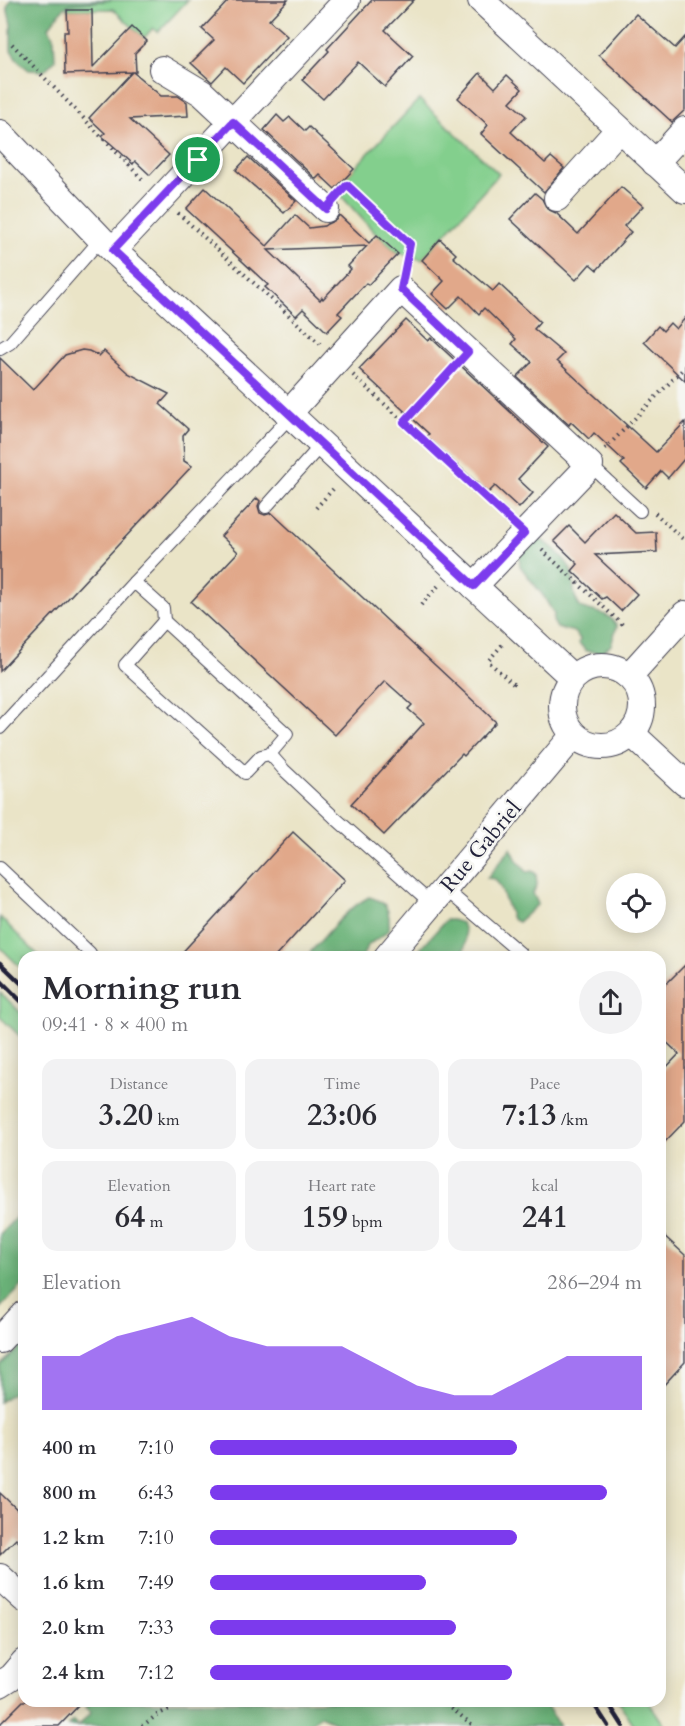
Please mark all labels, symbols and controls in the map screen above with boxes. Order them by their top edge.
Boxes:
pin [172,134,223,185]
icon: arrive [181,143,214,176]
street label: Rue Gabriel [433,794,528,899]
map controls [606,873,666,933]
button: locate [606,873,666,933]
text: Morning run [42,966,242,1011]
button: share [579,971,642,1034]
text: 09:41 · 8 × 400 m [42,1011,188,1038]
text: Distance [110,1073,168,1095]
text: Time [323,1073,361,1095]
text: Pace [530,1073,560,1095]
text: 3.20 [98,1095,153,1136]
text: 23:06 [307,1095,377,1136]
text: 7:13 [502,1095,557,1136]
text: km [153,1109,180,1131]
text: /km [557,1109,588,1131]
text: Elevation [107,1175,171,1197]
text: Heart rate [308,1175,376,1197]
text: kcal [532,1175,558,1197]
text: 64 [115,1197,145,1238]
text: 159 [301,1197,348,1238]
text: 241 [522,1197,568,1238]
text: m [145,1211,163,1233]
text: bpm [348,1211,383,1233]
text: Elevation [42,1269,121,1296]
text: 286–294 m [547,1269,642,1296]
text: 400 m [42,1434,97,1461]
text: 7:10 [138,1434,174,1461]
text: 800 m [42,1479,97,1506]
text: 6:43 [138,1479,174,1506]
text: 1.2 km [42,1524,105,1551]
text: 7:10 [138,1524,174,1551]
text: 1.6 km [42,1569,105,1596]
text: 7:49 [138,1569,174,1596]
text: 2.0 km [42,1614,105,1641]
text: 7:33 [138,1614,174,1641]
text: 2.4 km [42,1659,105,1686]
text: 7:12 [138,1659,174,1686]

